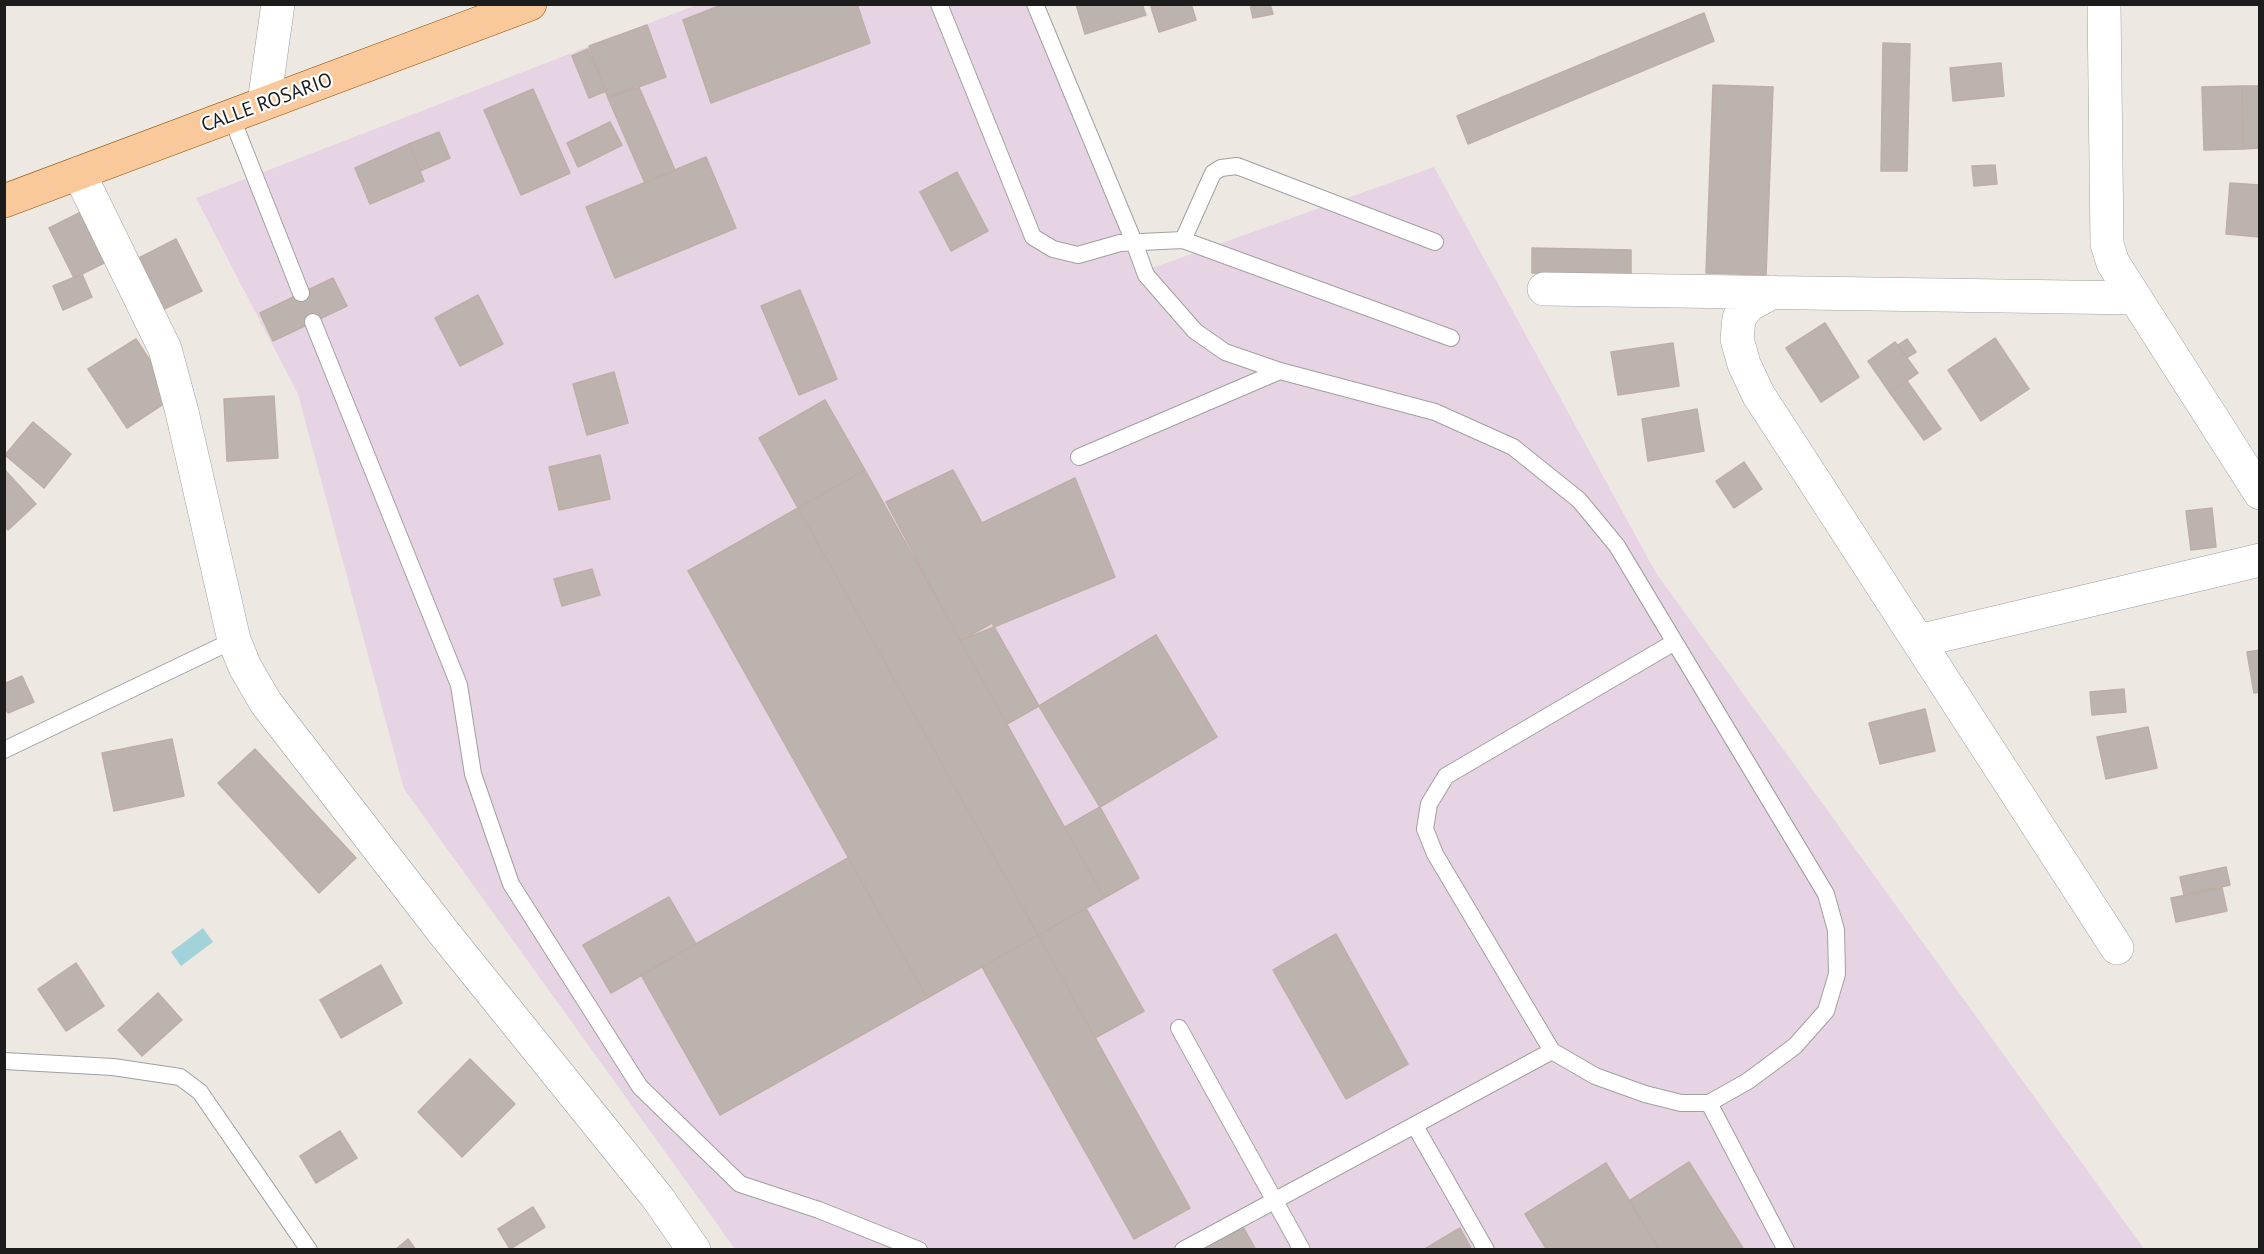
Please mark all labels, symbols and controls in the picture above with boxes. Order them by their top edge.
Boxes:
street label: CALLE ROSARIO [198,68,336,138]

